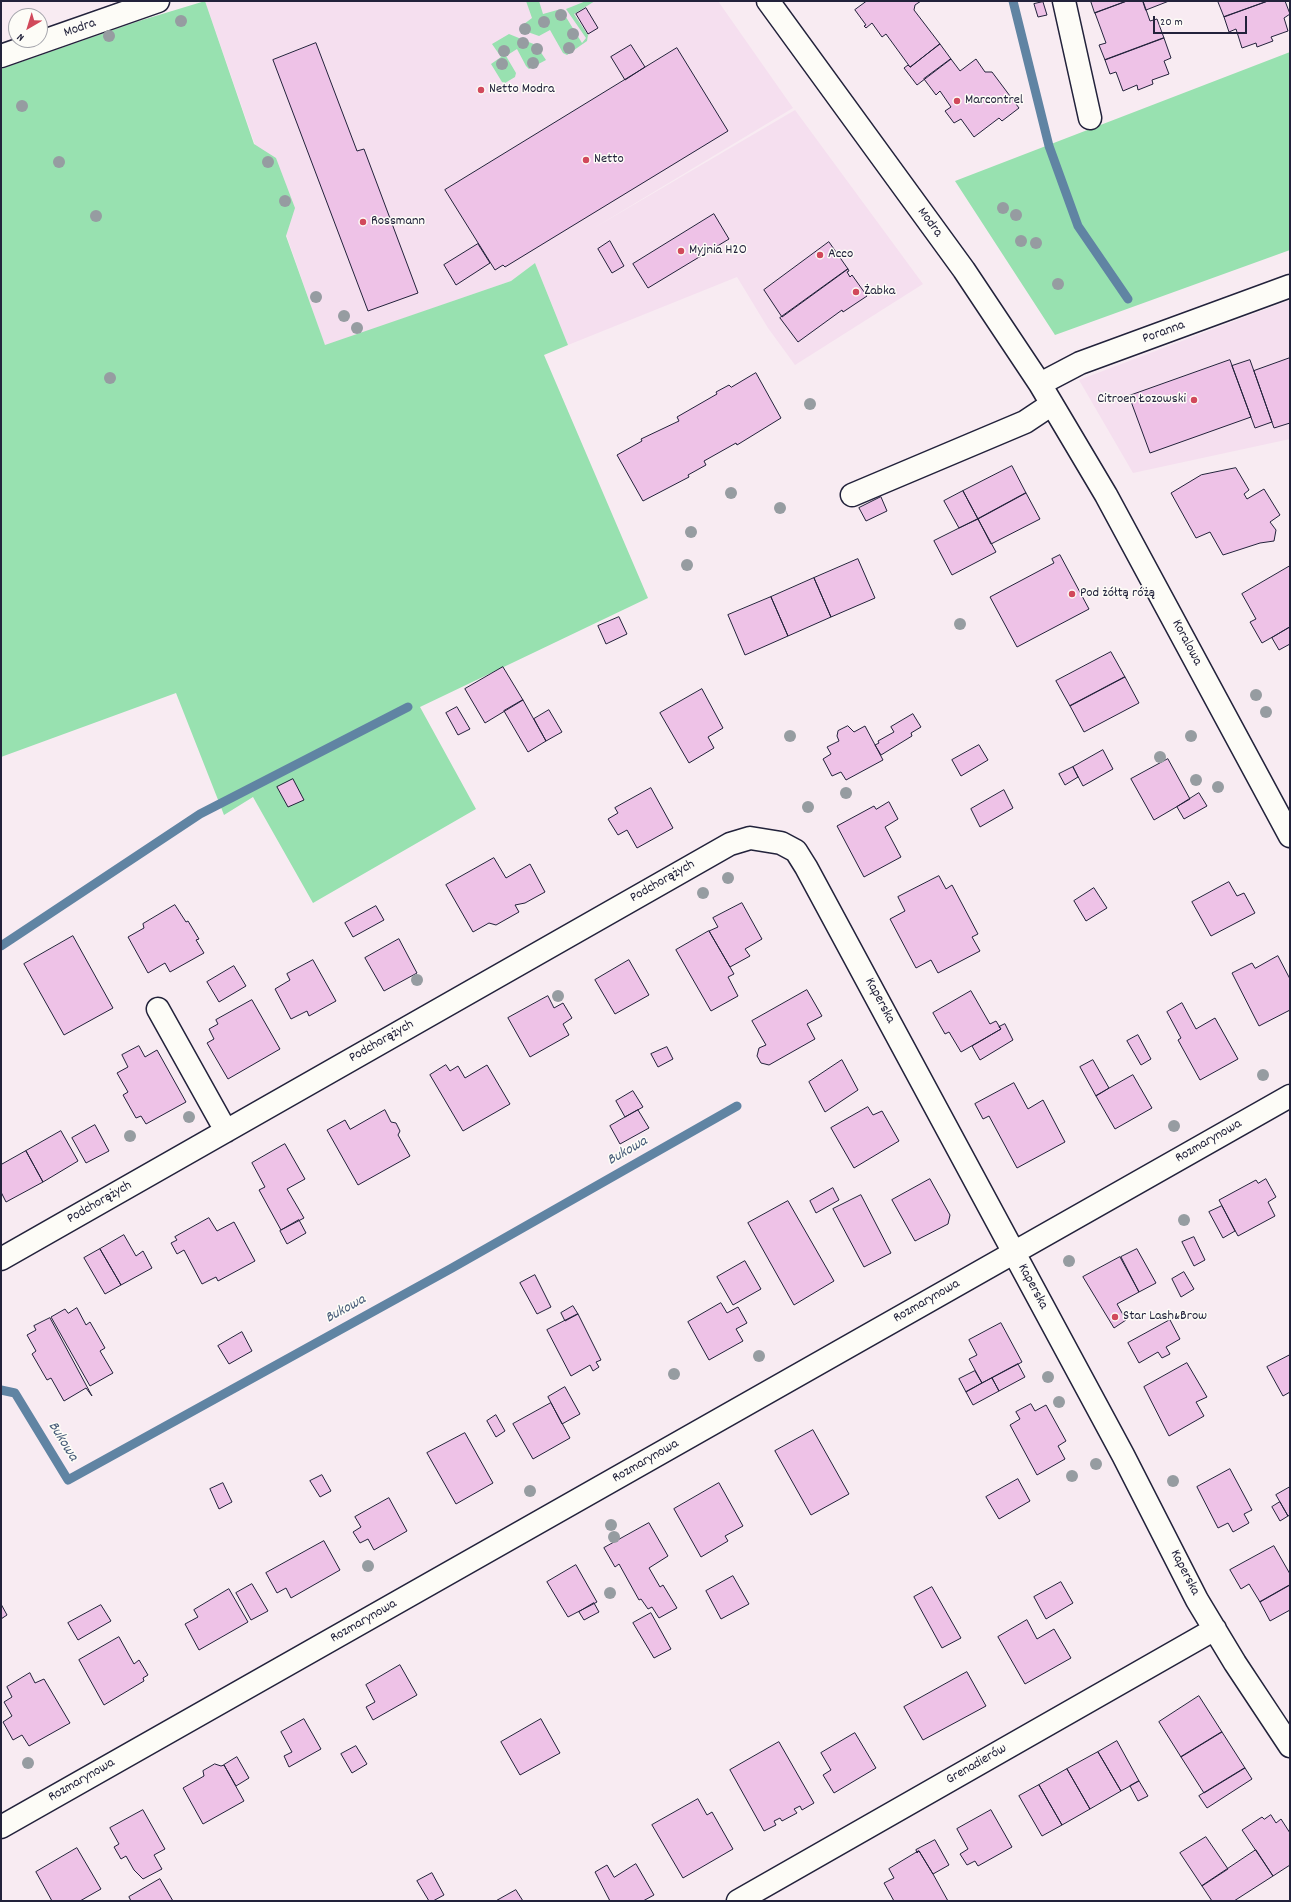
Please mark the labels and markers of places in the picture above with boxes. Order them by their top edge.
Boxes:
place label: Netto Modra [489,82,555,98]
marker: Netto Modra [476,85,486,95]
place label: Marcontrel [965,93,1023,109]
marker: Marcontrel [952,96,962,106]
place label: Netto [594,152,624,168]
marker: Netto [581,155,591,165]
place label: Rossmann [371,214,425,230]
marker: Rossmann [358,217,368,227]
place label: Myjnia H2O [689,243,747,259]
marker: Myjnia H2O [676,246,686,256]
place label: Acco [828,247,853,263]
marker: Acco [815,250,825,260]
place label: Żabka [864,284,895,300]
marker: Żabka [851,287,861,297]
place label: Citroen Łozowski [1097,392,1186,408]
marker: Citroen Łozowski [1189,395,1199,405]
place label: Pod żółtą różą [1080,586,1155,602]
marker: Pod żółtą różą [1067,589,1077,599]
place label: Star Lash&Brow [1123,1309,1207,1325]
marker: Star Lash&Brow [1110,1312,1120,1322]

